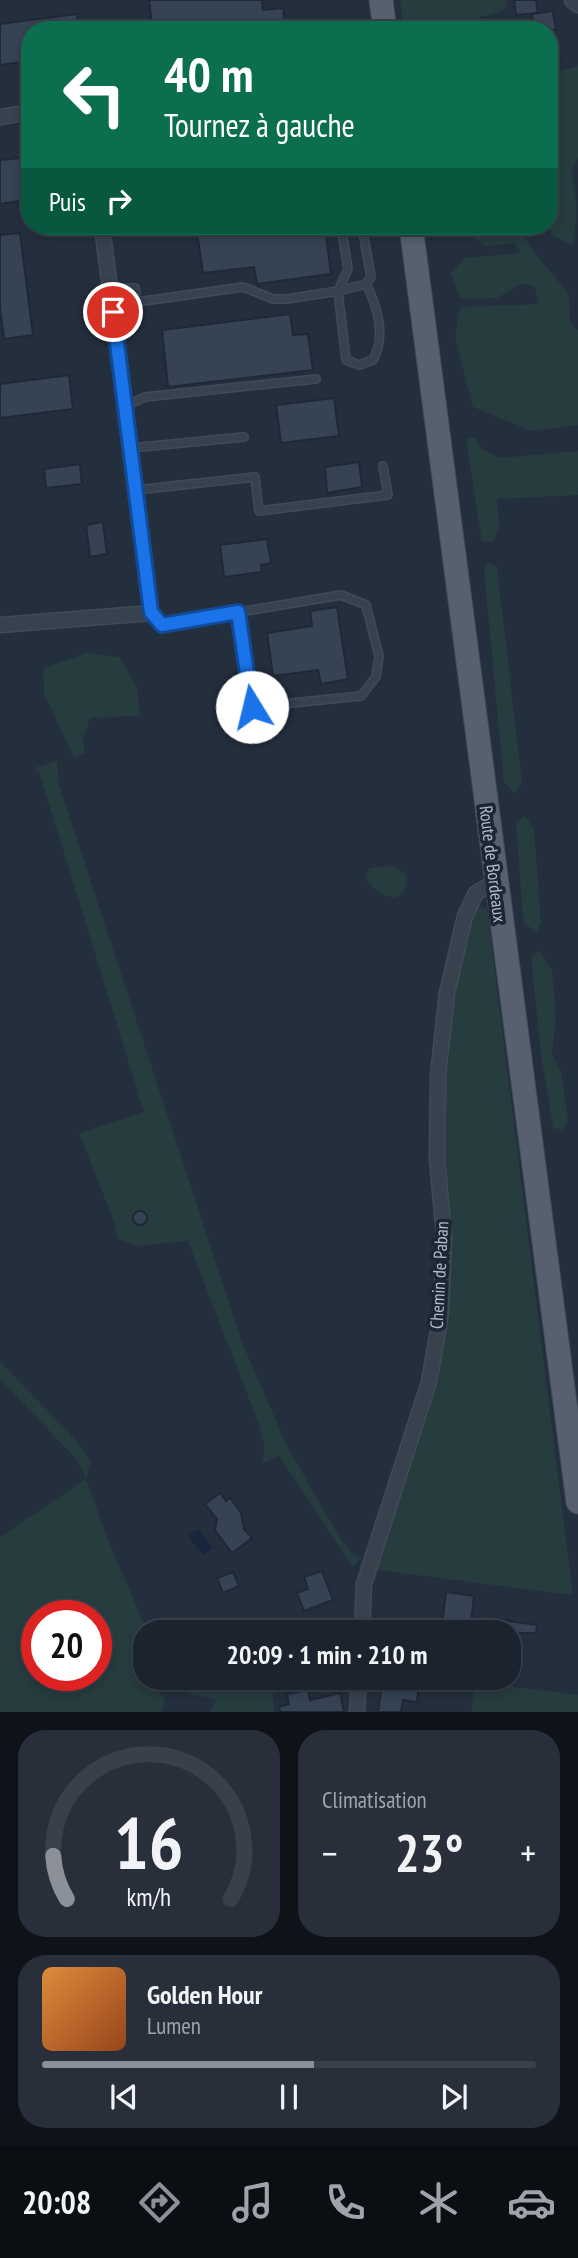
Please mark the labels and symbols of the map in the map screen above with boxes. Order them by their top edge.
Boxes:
pin [83,282,143,342]
position arrow [215,670,289,744]
street label: Route de Bordeaux [474,804,512,924]
street label: Chemin de Paban [425,1221,453,1329]
speed limit sign: 20 [21,1600,112,1691]

